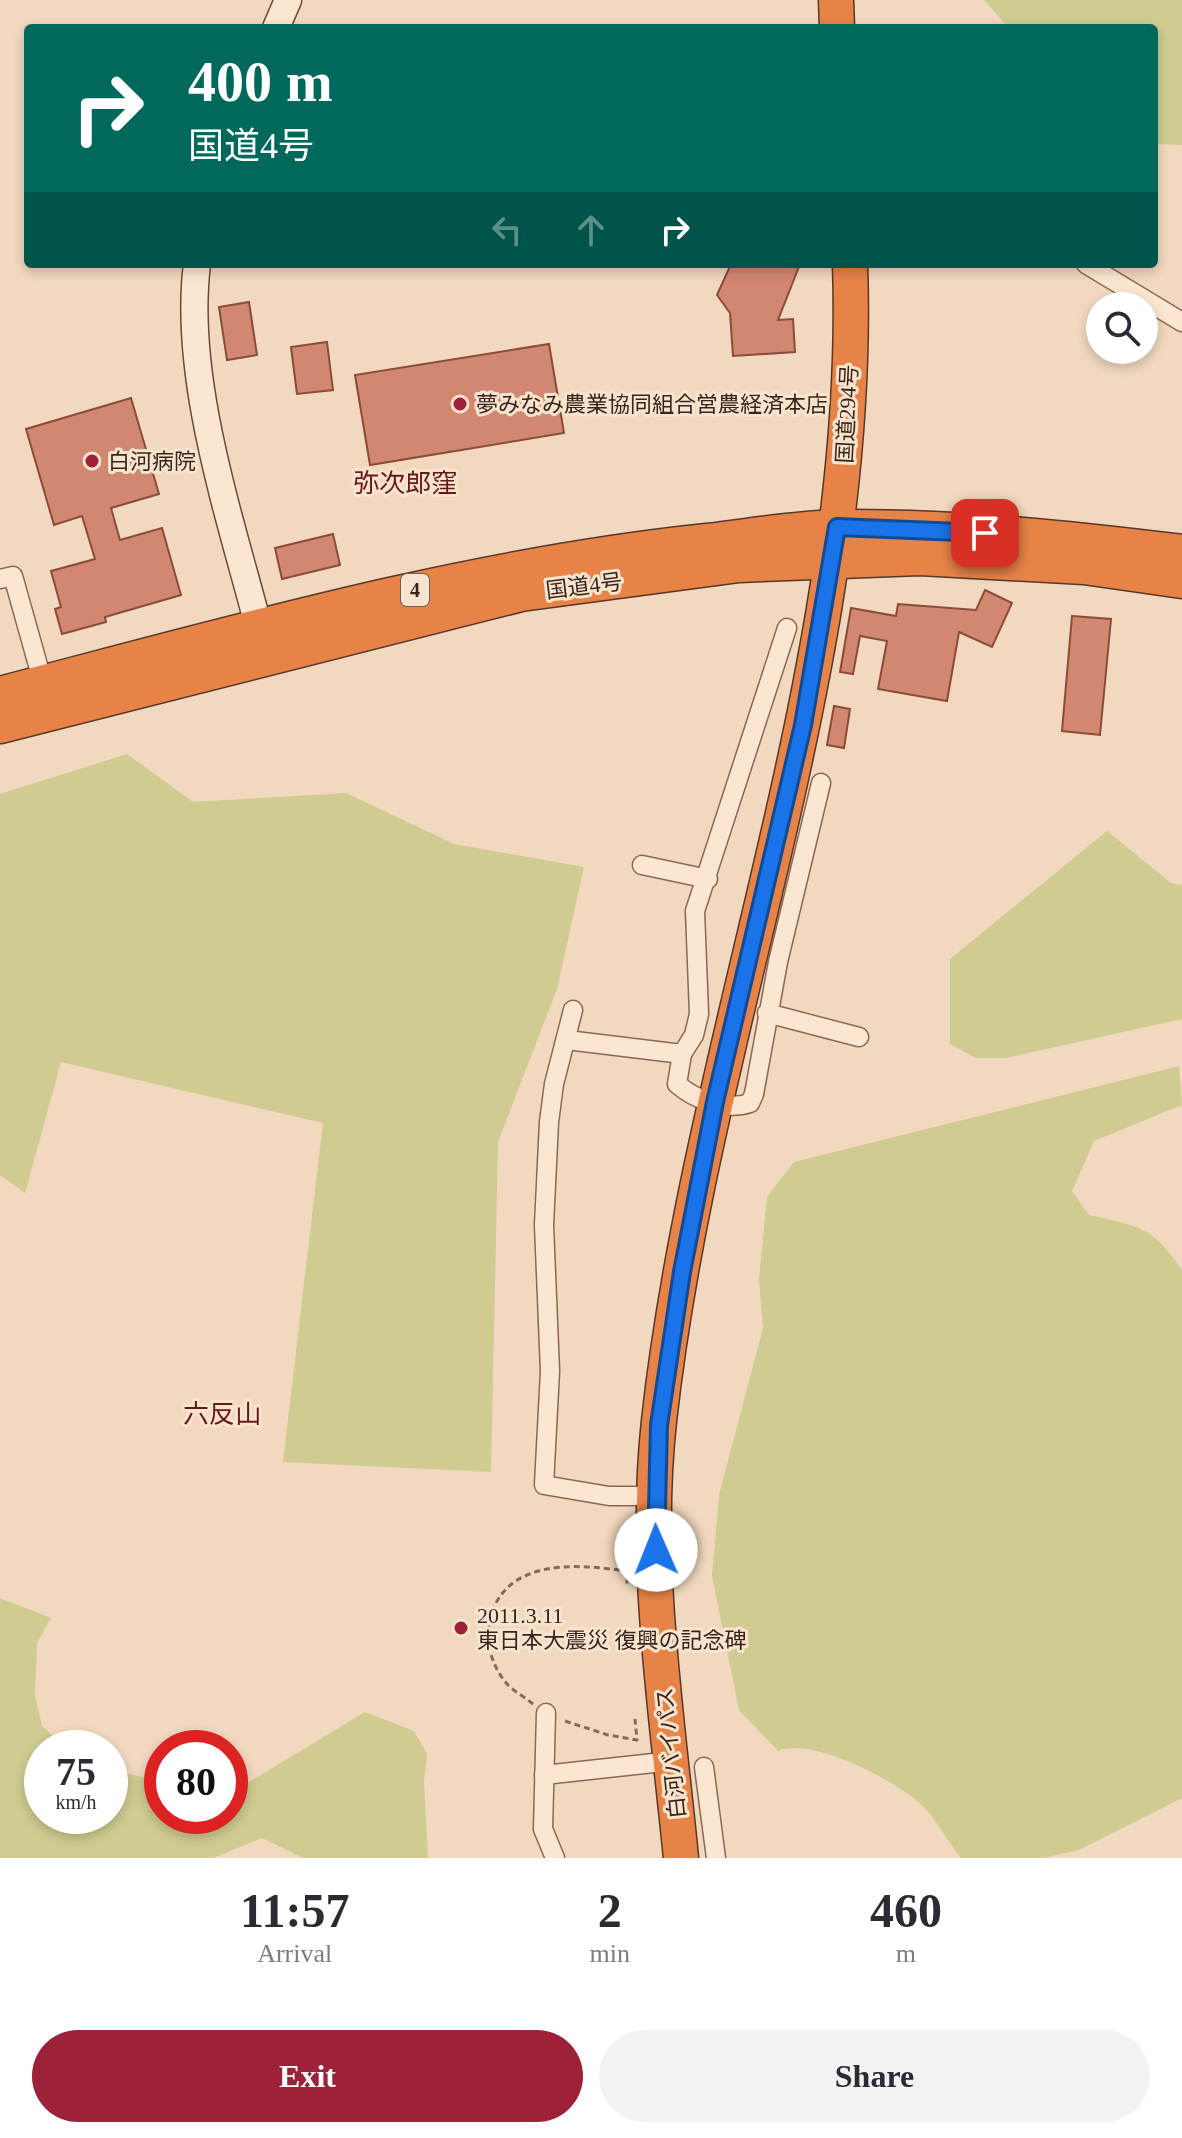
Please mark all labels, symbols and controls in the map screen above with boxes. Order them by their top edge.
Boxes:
text: 400 m [188,51,333,113]
icon: right [56,56,160,160]
text: 国道4号 [188,126,314,166]
icon: left [485,208,529,252]
icon: ahead [569,208,613,252]
icon: right [653,208,697,252]
map controls [1086,292,1158,364]
button: search [1086,292,1158,364]
street label: 国道294号 [832,364,862,464]
place label: 夢みなみ農業協同組合営農経済本店 [476,392,828,417]
marker: 夢みなみ農業協同組合営農経済本店 [451,395,469,413]
place label: 白河病院 [108,449,196,474]
marker: 白河病院 [83,452,101,470]
district label: 弥次郎窪 [353,469,457,498]
pin [951,499,1019,567]
icon: arrive [963,511,1007,555]
street label: 国道4号 [544,569,624,603]
road number: 4 [401,574,429,606]
district label: 六反山 [183,1400,261,1429]
position arrow [614,1508,698,1592]
place label: 2011.3.11 東日本大震災 復興の記念碑 [477,1603,747,1653]
marker: 2011.3.11 東日本大震災 復興の記念碑 [452,1619,470,1637]
street label: 白河バイパス [652,1686,690,1820]
speed limit sign: 80 [144,1730,248,1834]
text: 75 [56,1749,96,1794]
text: km/h [55,1791,97,1813]
text: 11:57 [240,1884,349,1937]
text: 2 [598,1884,622,1937]
text: 460 [870,1884,942,1937]
text: Arrival [257,1939,332,1968]
text: min [589,1939,630,1968]
text: m [896,1939,916,1968]
button: Exit [32,2030,583,2122]
button: Share [599,2030,1150,2122]

